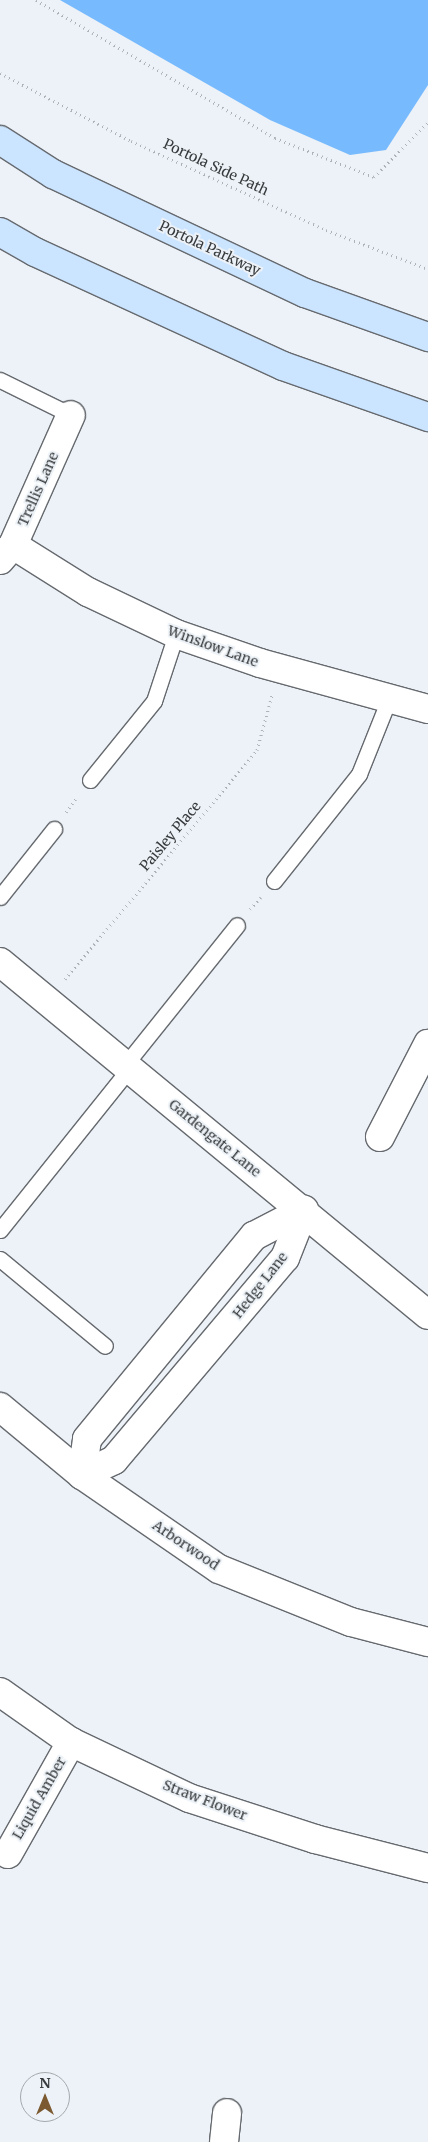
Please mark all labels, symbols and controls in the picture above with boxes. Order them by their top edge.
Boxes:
street label: Portola Side Path [161,135,271,199]
street label: Portola Parkway [157,217,263,279]
street label: Trellis Lane [14,449,62,529]
street label: Winslow Lane [165,622,261,670]
street label: Paisley Place [136,798,204,874]
street label: Gardengate Lane [166,1096,264,1180]
street label: Hedge Lane [229,1249,291,1321]
street label: Arborwood [149,1517,223,1573]
street label: Liquid Amber [9,1754,69,1842]
street label: Straw Flower [161,1776,249,1824]
north arrow [20,2072,70,2122]
text: N [39,2074,51,2092]

